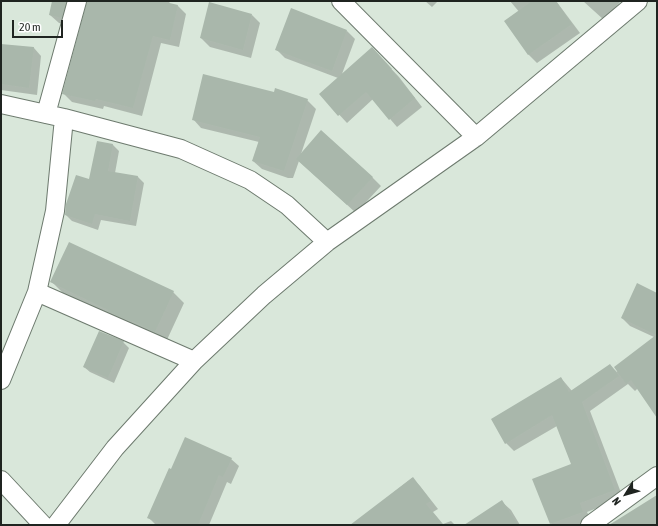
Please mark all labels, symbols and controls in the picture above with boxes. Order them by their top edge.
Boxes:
scale bar [14,12,65,38]
text: 20 m [19,20,41,34]
north arrow [606,474,646,514]
text: N [610,495,623,507]

